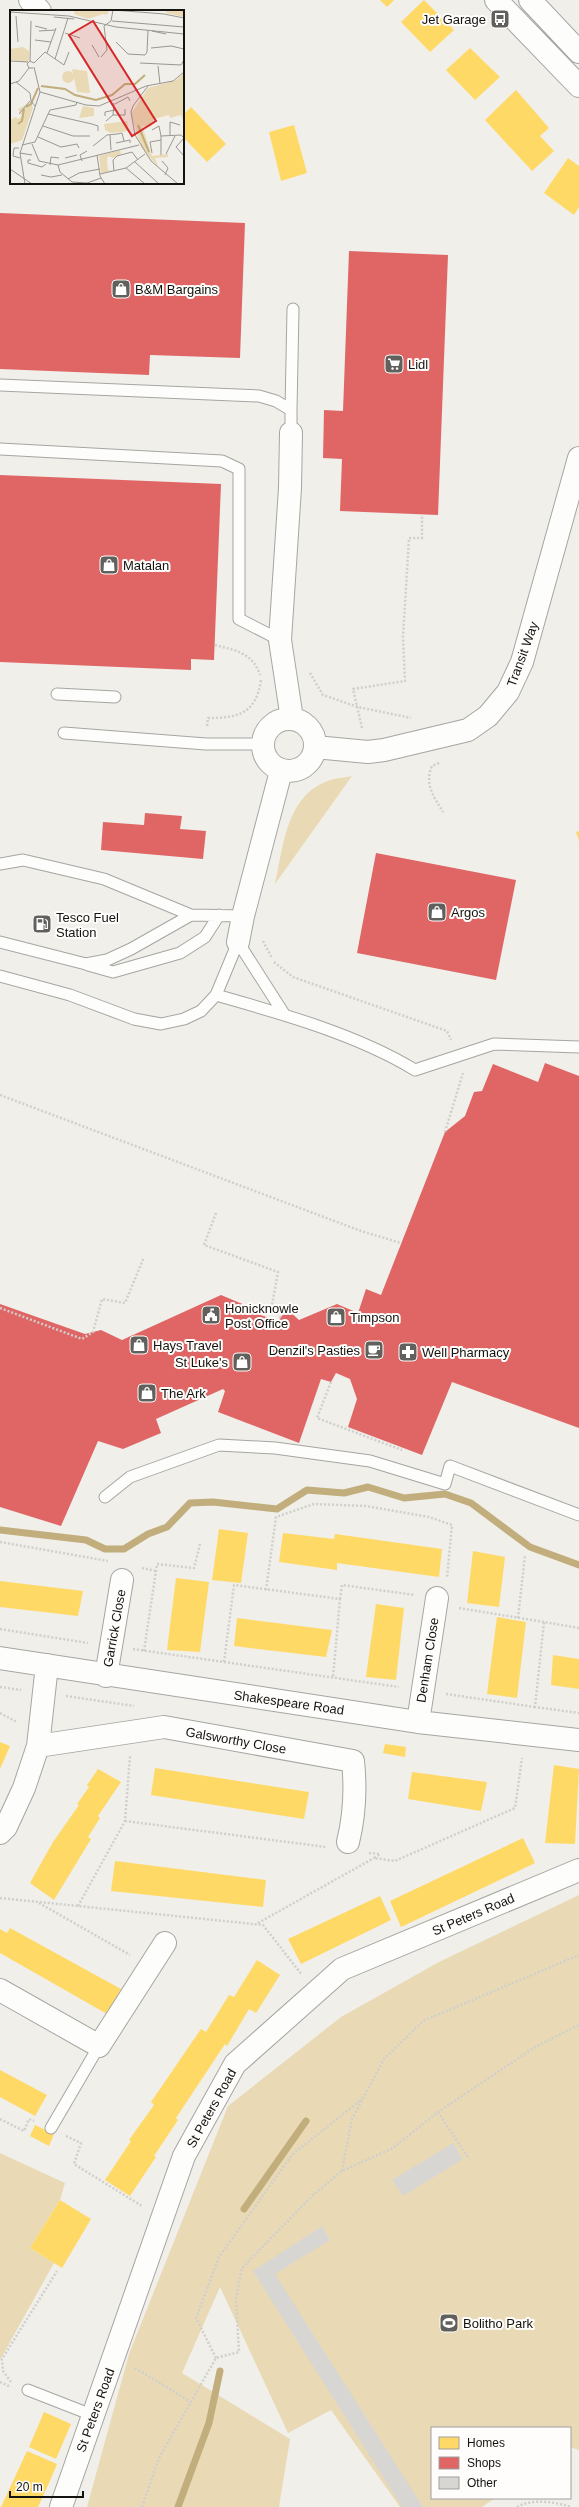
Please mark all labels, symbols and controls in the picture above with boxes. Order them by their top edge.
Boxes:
bus stop icon: Jet Garage [489,8,511,30]
inset map [10,10,184,184]
place label: Jet Garage [422,12,486,27]
shop icon: B&M Bargains [110,278,132,300]
place label: B&M Bargains [135,282,219,297]
supermarket icon: Lidl [383,353,405,375]
place label: Lidl [408,357,428,372]
shop icon: Matalan [98,554,120,576]
place label: Matalan [123,558,169,573]
street label: Transit Way [504,619,541,689]
shop icon: Argos [426,901,448,923]
place label: Argos [451,905,485,920]
place label: Tesco Fuel Station [56,910,119,940]
fuel station icon: Tesco Fuel Station [31,913,53,935]
place label: Honicknowle Post Office [225,1301,299,1331]
public building icon: Honicknowle Post Office [200,1304,222,1326]
shop icon: Timpson [325,1306,347,1328]
place label: Timpson [350,1310,399,1325]
shop icon: Hays Travel [128,1334,150,1356]
place label: Hays Travel [153,1338,222,1353]
cafe icon: Denzil's Pasties [363,1339,385,1361]
pharmacy icon: Well Pharmacy [397,1341,419,1363]
place label: Denzil's Pasties [269,1343,360,1358]
place label: Well Pharmacy [422,1345,510,1360]
shop icon: St Luke's [231,1351,253,1373]
place label: St Luke's [175,1355,228,1370]
shop icon: The Ark [136,1382,158,1404]
place label: The Ark [161,1386,206,1401]
street label: Garrick Close [100,1588,129,1668]
street label: Denham Close [413,1616,442,1704]
street label: Shakespeare Road [233,1687,345,1718]
street label: Galsworthy Close [184,1724,287,1757]
street label: St Peters Road [430,1890,517,1939]
street label: St Peters Road [184,2066,239,2150]
sports icon: Bolitho Park [438,2312,460,2334]
place label: Bolitho Park [463,2316,534,2331]
street label: St Peters Road [73,2366,118,2454]
legend [431,2427,571,2499]
text: Homes [467,2436,505,2450]
text: Shops [467,2456,501,2470]
scale bar [10,2473,83,2499]
text: Other [467,2476,497,2490]
text: 20 m [16,2480,43,2494]

